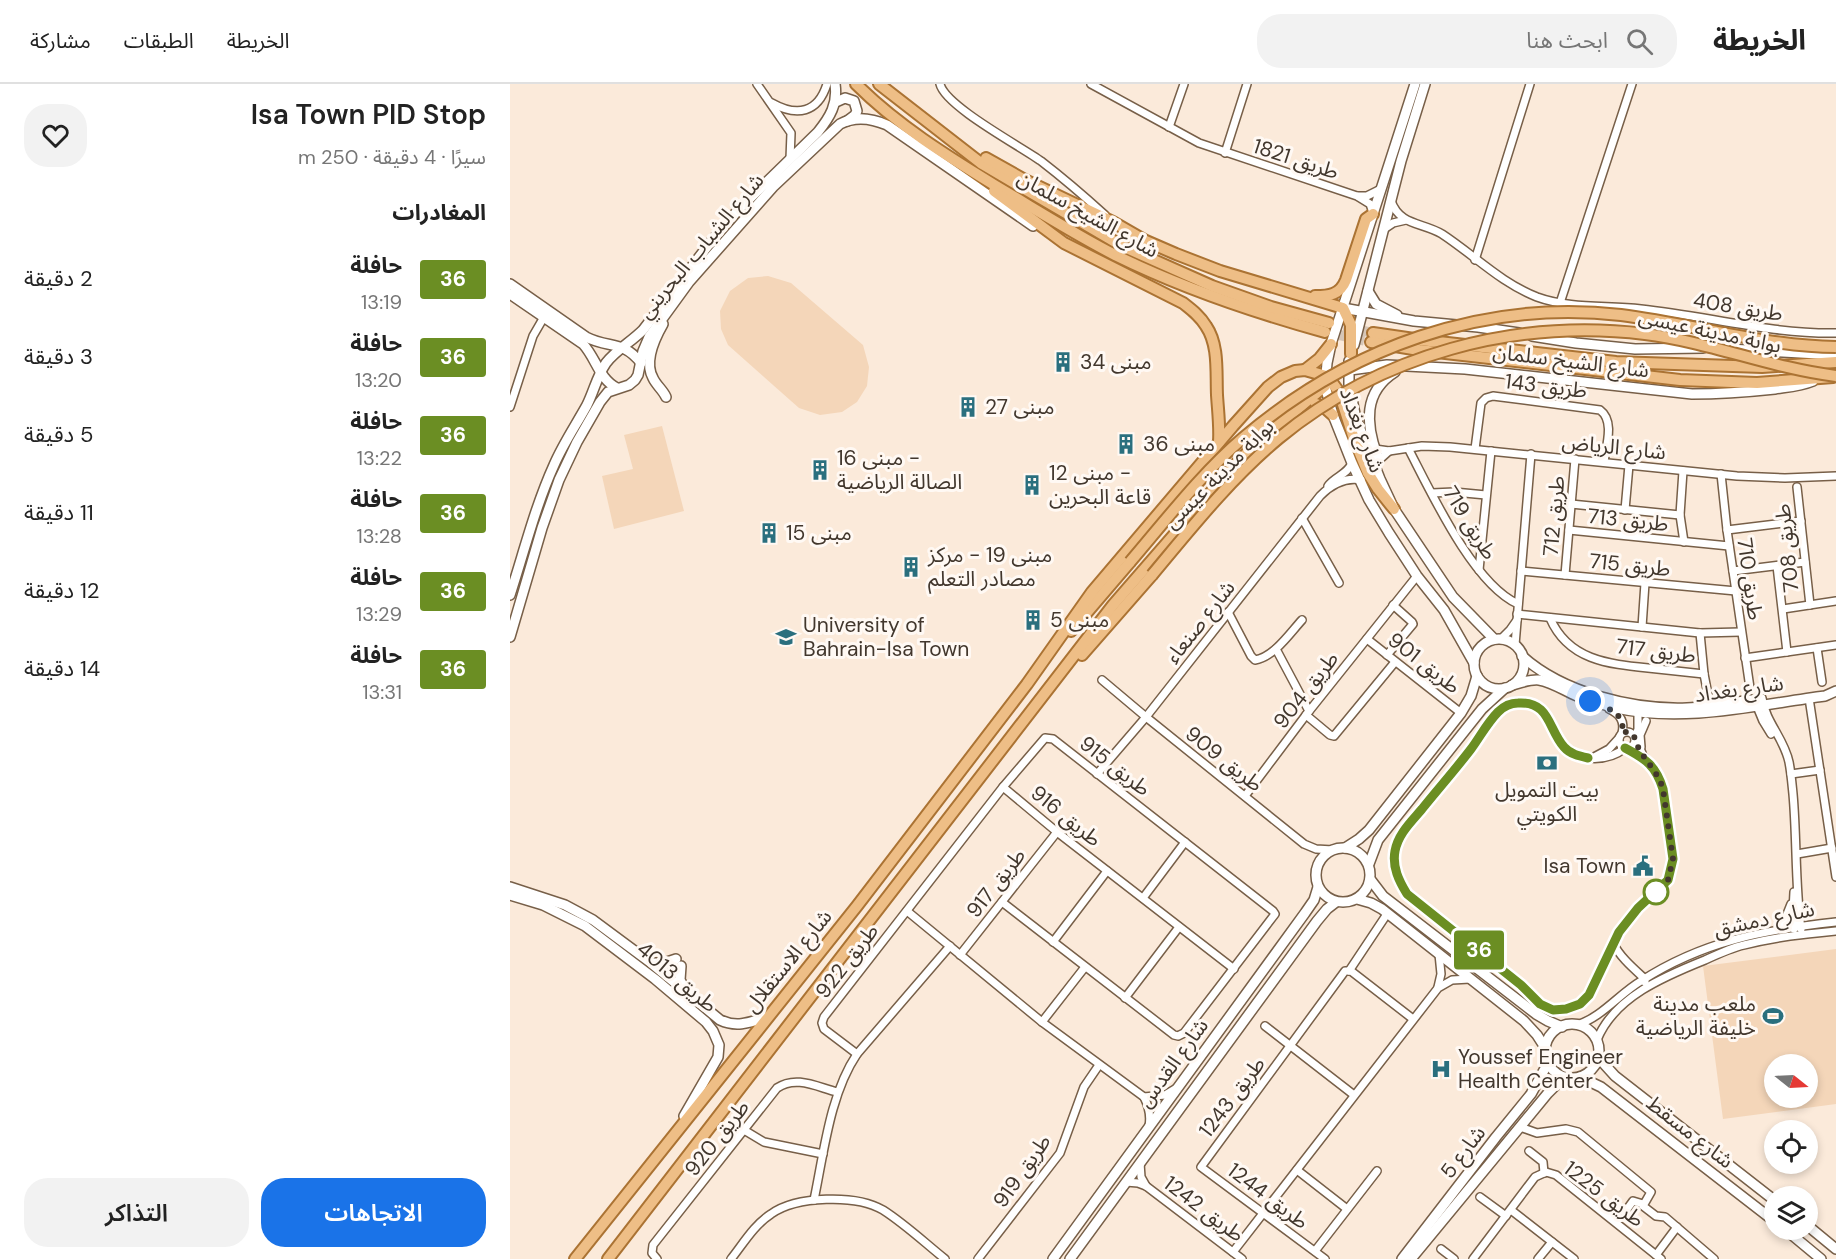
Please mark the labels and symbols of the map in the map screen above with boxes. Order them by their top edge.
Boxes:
street label: طريق 1821 [1250,132,1342,186]
street label: شارع الشيخ سلمان [1012,164,1164,265]
street label: شارع الشباب البحريني [632,167,772,326]
street label: طريق 408 [1691,286,1785,328]
street label: بوابة مدينة عيسى [1636,302,1784,360]
street label: شارع الشيخ سلمان [1491,338,1651,385]
place label: مبنى 34 [1080,348,1152,376]
building icon: مبنى 34 [1051,350,1075,374]
street label: طريق 143 [1503,367,1589,405]
street label: شارع بغداد [1332,383,1391,477]
place label: مبنى 27 [985,393,1054,421]
building icon: مبنى 27 [956,395,980,419]
street label: بوابة مدينة عيسى [1158,413,1280,535]
street label: شارع الرياض [1560,428,1667,467]
place label: مبنى 36 [1143,430,1215,458]
building icon: مبنى 36 [1114,432,1138,456]
place label: مبنى 16 - الصالة الرياضية [837,444,962,496]
building icon: مبنى 16 - الصالة الرياضية [808,458,832,482]
place label: مبنى 12 - قاعة البحرين [1049,459,1151,511]
building icon: مبنى 12 - قاعة البحرين [1020,473,1044,497]
street label: طريق 712 [1537,475,1571,557]
street label: طريق 719 [1436,481,1504,565]
street label: طريق 713 [1586,502,1670,538]
street label: طريق 708 [1768,502,1806,594]
place label: مبنى 15 [786,519,852,547]
building icon: مبنى 15 [757,521,781,545]
street label: طريق 710 [1730,536,1770,622]
place label: مبنى 19 - مركز مصادر التعلم [927,541,1052,594]
street label: طريق 715 [1588,547,1672,583]
building icon: مبنى 19 - مركز مصادر التعلم [899,555,923,579]
street label: شارع صنعاء [1159,575,1242,670]
place label: مبنى 5 [1050,606,1109,634]
building icon: مبنى 5 [1021,608,1045,632]
place label: University of Bahrain-Isa Town [803,611,969,663]
school or university icon: University of Bahrain-Isa Town [774,625,798,649]
street label: طريق 901 [1382,626,1466,700]
street label: طريق 717 [1615,632,1697,670]
street label: طريق 904 [1267,646,1345,734]
street label: شارع بغداد [1693,669,1785,710]
your location [1575,686,1605,716]
street label: طريق 909 [1179,720,1269,798]
street label: طريق 915 [1074,729,1156,803]
bank icon: بيت التمويل الكويتي [1535,751,1559,775]
place label: بيت التمويل الكويتي [1495,776,1599,830]
street label: طريق 916 [1025,779,1107,853]
street label: طريق 917 [960,842,1032,924]
place label: Isa Town [1544,852,1626,880]
public building icon: Isa Town [1631,854,1655,878]
unlabelled marker [1643,879,1669,905]
street label: شارع دمشق [1711,895,1817,944]
street label: شارع الاستقلال [738,903,839,1019]
street label: طريق 922 [809,918,885,1004]
line badge: 36 [1452,930,1506,970]
street label: طريق 4013 [631,935,723,1019]
place label: ملعب مدينة خليفة الرياضية [1636,990,1756,1042]
sports icon: ملعب مدينة خليفة الرياضية [1761,1004,1785,1028]
street label: شارع القدس [1131,1013,1216,1114]
place label: Youssef Engineer Health Center [1458,1043,1623,1095]
street label: طريق 1243 [1192,1051,1272,1143]
north arrow [1764,1054,1818,1108]
hospital icon: Youssef Engineer Health Center [1429,1057,1453,1081]
street label: شارع مسقط [1640,1089,1739,1176]
street label: طريق 920 [678,1094,756,1182]
street label: شارع 5 [1434,1120,1493,1185]
street label: طريق 919 [987,1129,1057,1213]
street label: طريق 1225 [1558,1154,1650,1234]
street label: طريق 1244 [1222,1156,1314,1236]
street label: طريق 1242 [1158,1170,1250,1248]

